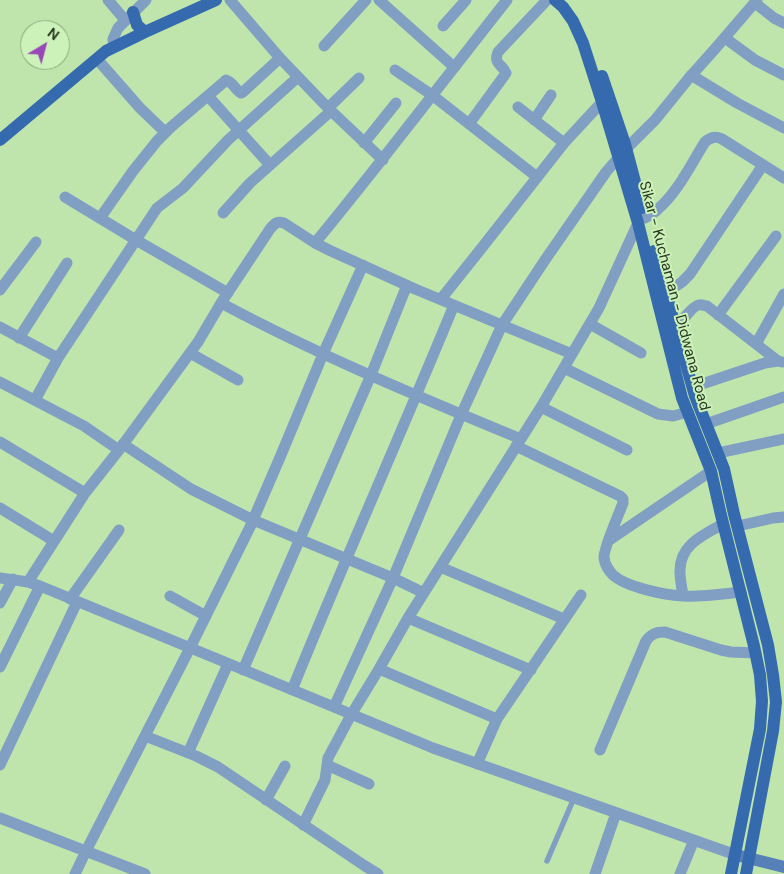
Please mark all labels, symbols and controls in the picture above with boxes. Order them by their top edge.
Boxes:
north arrow [20,20,70,70]
text: N [44,24,63,44]
street label: Sikar - Kuchaman - Didwana Road [635,179,713,413]

